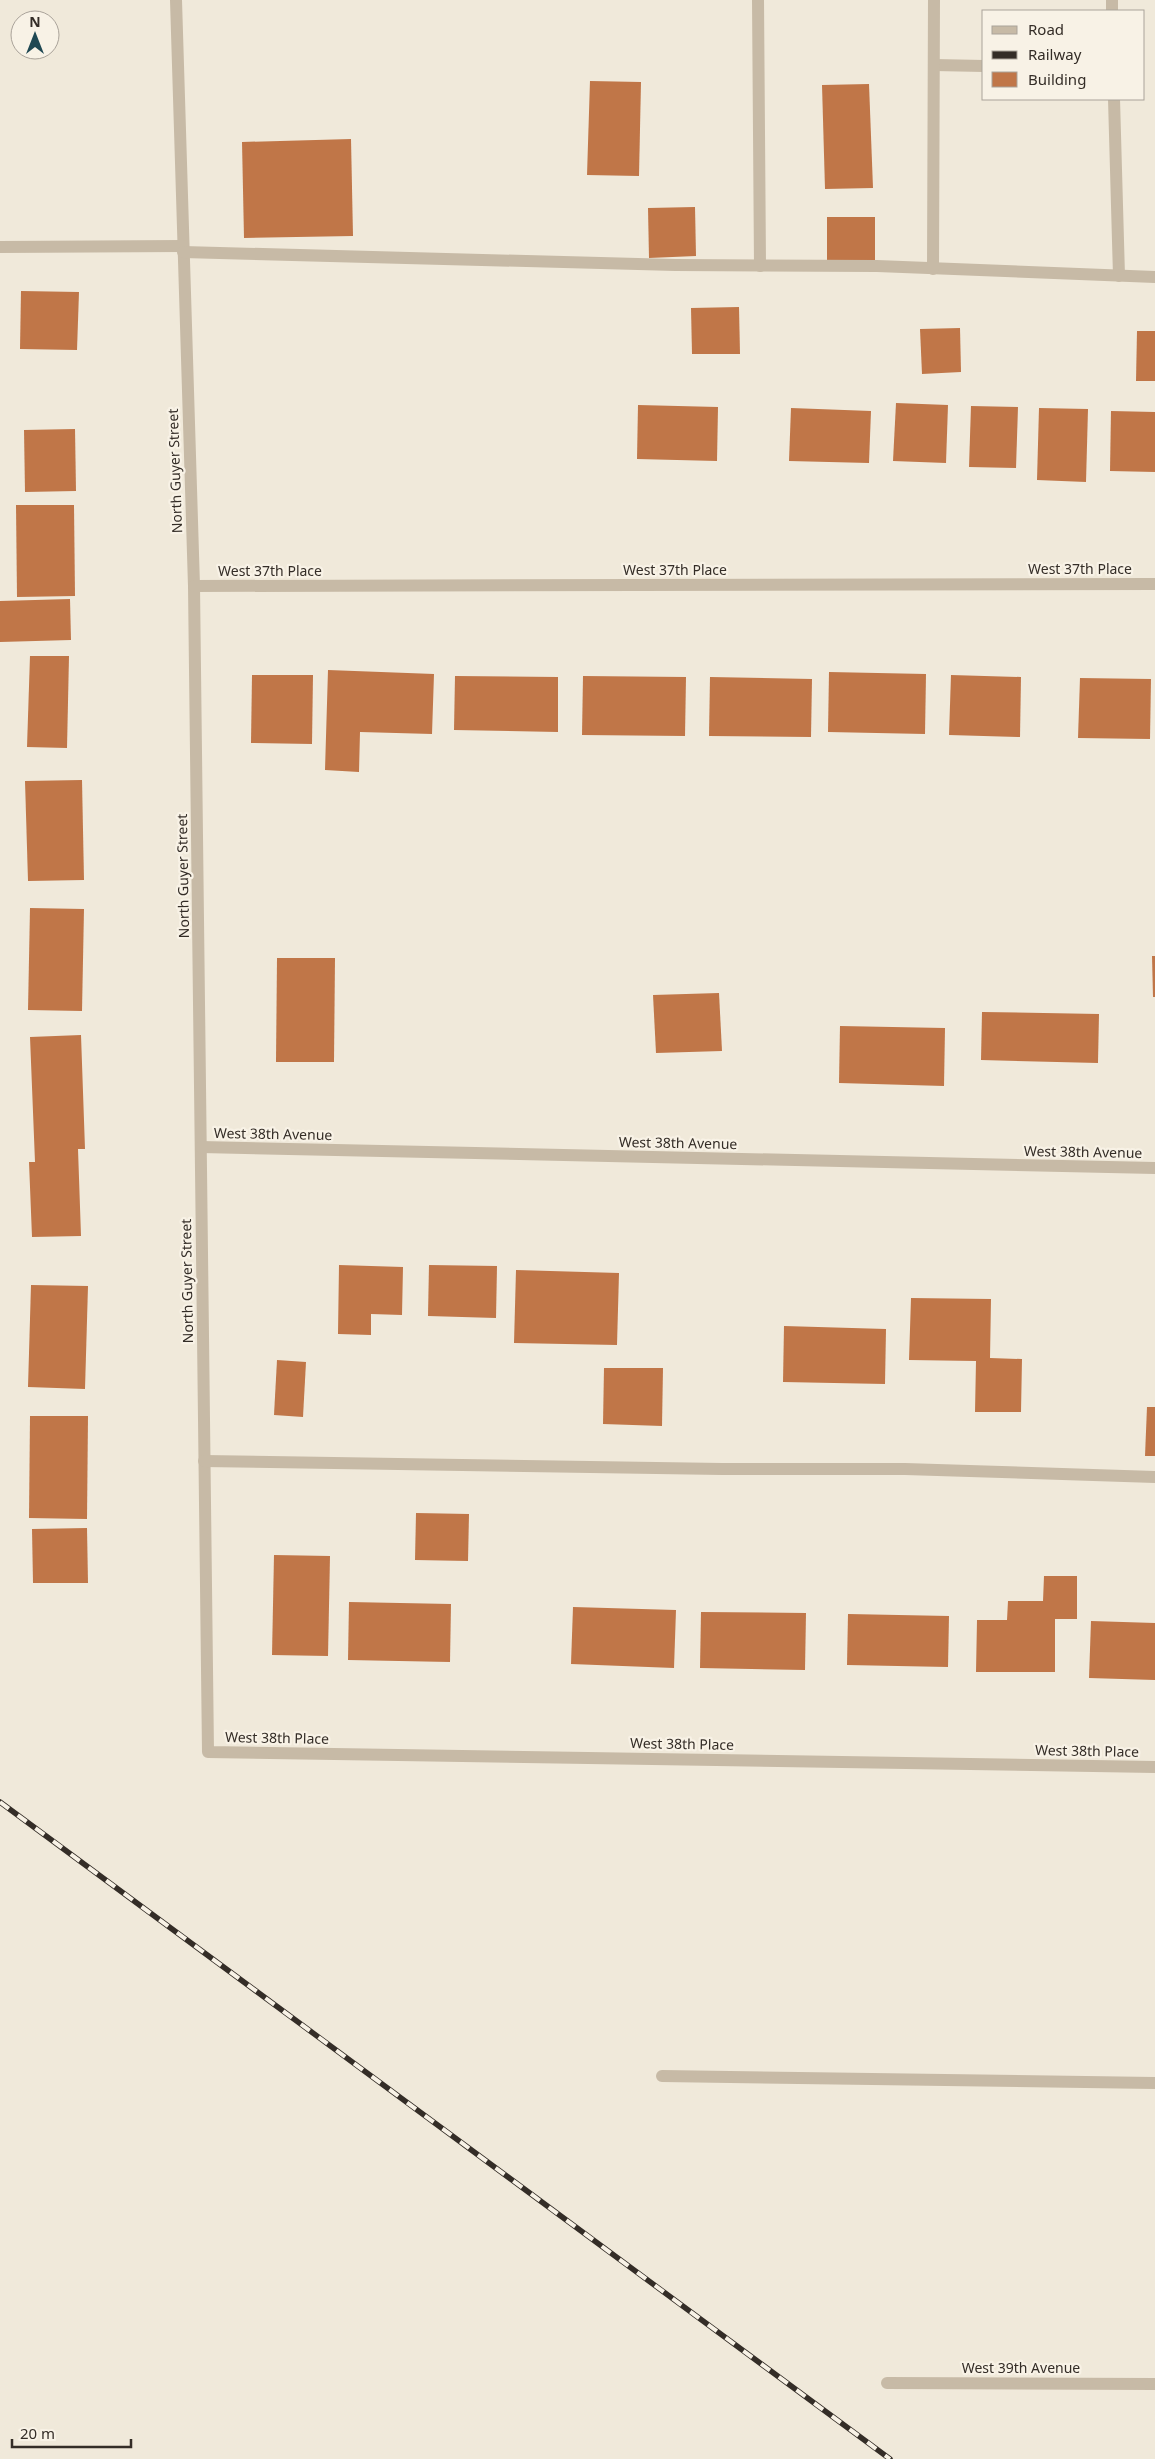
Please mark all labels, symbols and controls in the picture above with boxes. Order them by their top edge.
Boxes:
north arrow [10,10,60,60]
legend [982,10,1145,100]
text: N [29,12,41,31]
text: Road [1028,19,1064,39]
text: Railway [1028,44,1082,64]
text: Building [1028,69,1086,89]
street label: North Guyer Street [163,408,186,534]
street label: West 37th Place [1028,559,1132,578]
street label: West 37th Place [623,560,727,579]
street label: West 37th Place [218,561,322,580]
street label: North Guyer Street [172,814,193,938]
street label: West 38th Avenue [214,1123,333,1144]
street label: West 38th Avenue [619,1132,738,1153]
street label: West 38th Avenue [1024,1141,1143,1162]
street label: North Guyer Street [176,1219,197,1343]
street label: West 38th Place [225,1727,329,1748]
street label: West 38th Place [630,1733,734,1754]
street label: West 38th Place [1035,1740,1139,1761]
street label: West 39th Avenue [962,2358,1080,2377]
scale bar [12,2416,131,2448]
text: 20 m [20,2423,55,2443]

